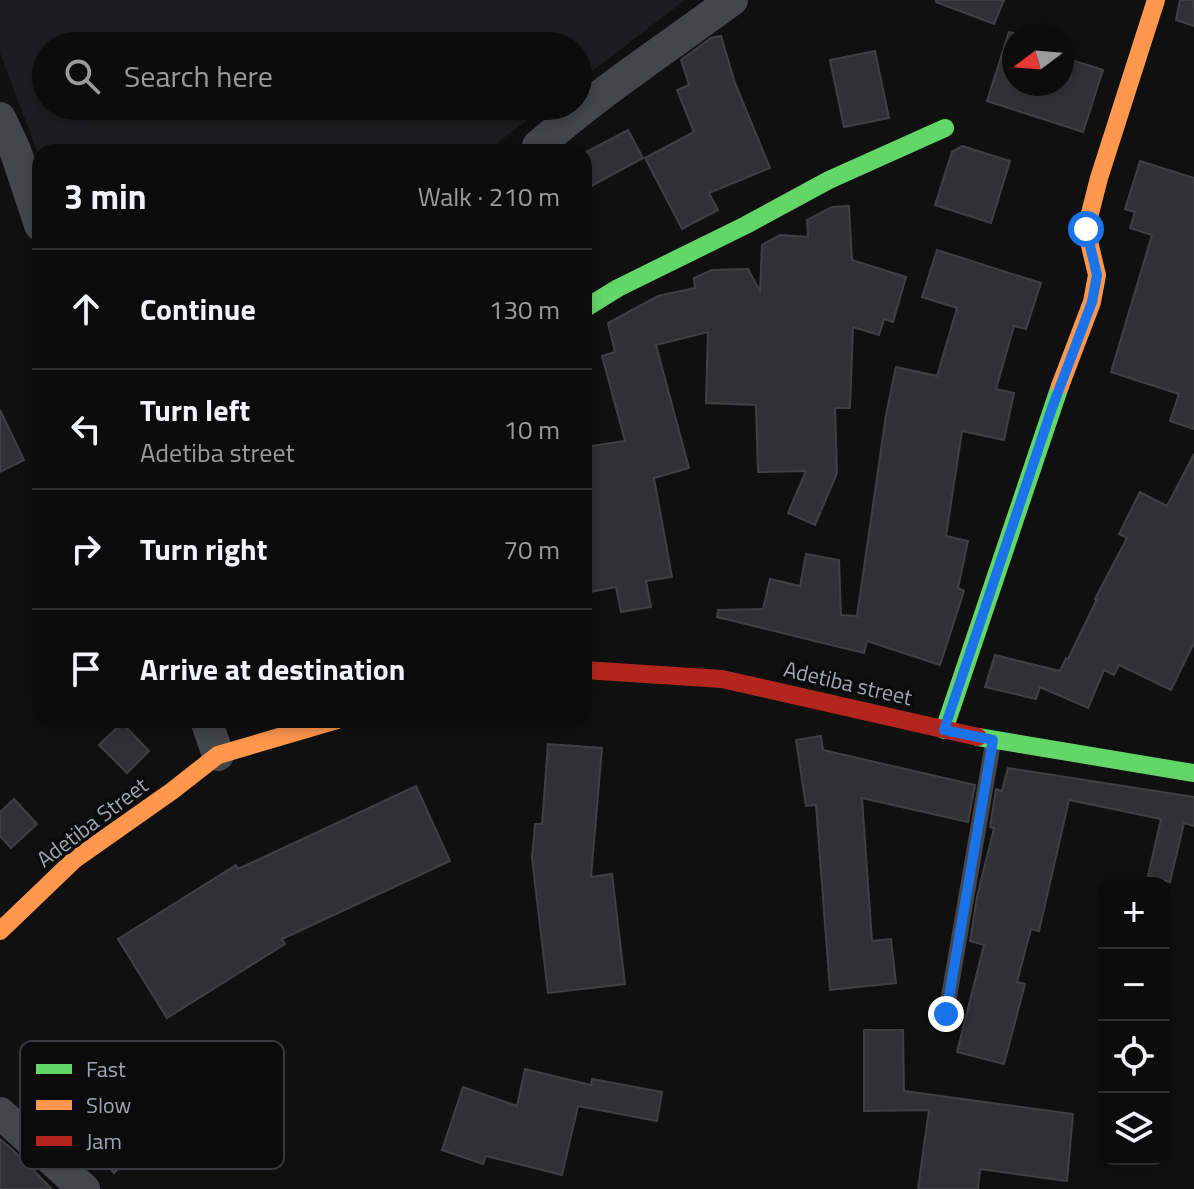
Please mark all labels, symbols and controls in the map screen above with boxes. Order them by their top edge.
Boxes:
north arrow [1002,24,1074,96]
search box [32,32,592,120]
text: Search here [124,53,273,99]
icon: search [60,54,104,98]
text: 3 min [64,170,147,222]
text: Walk · 210 m [418,177,560,216]
route start [1068,211,1104,247]
text: Continue [140,286,256,332]
icon: ahead [64,287,108,331]
text: 130 m [489,290,560,329]
text: Turn left [140,387,250,433]
icon: left [64,407,108,451]
text: 10 m [503,410,560,449]
text: Adetiba street [140,433,295,472]
text: Turn right [140,526,268,572]
icon: right [64,527,108,571]
text: 70 m [503,530,560,569]
text: Arrive at destination [140,646,405,692]
icon: arrive [64,647,108,691]
street label: Adetiba street [780,652,916,714]
street label: Adetiba Street [29,768,155,875]
map controls [1098,877,1170,1165]
button: + [1098,877,1170,949]
button: − [1098,949,1170,1021]
route end [928,996,964,1032]
button: locate [1098,1021,1170,1093]
legend [20,1041,284,1169]
text: Fast [86,1052,126,1086]
text: Slow [86,1088,132,1122]
button: layers [1098,1093,1170,1165]
text: Jam [86,1124,122,1158]

